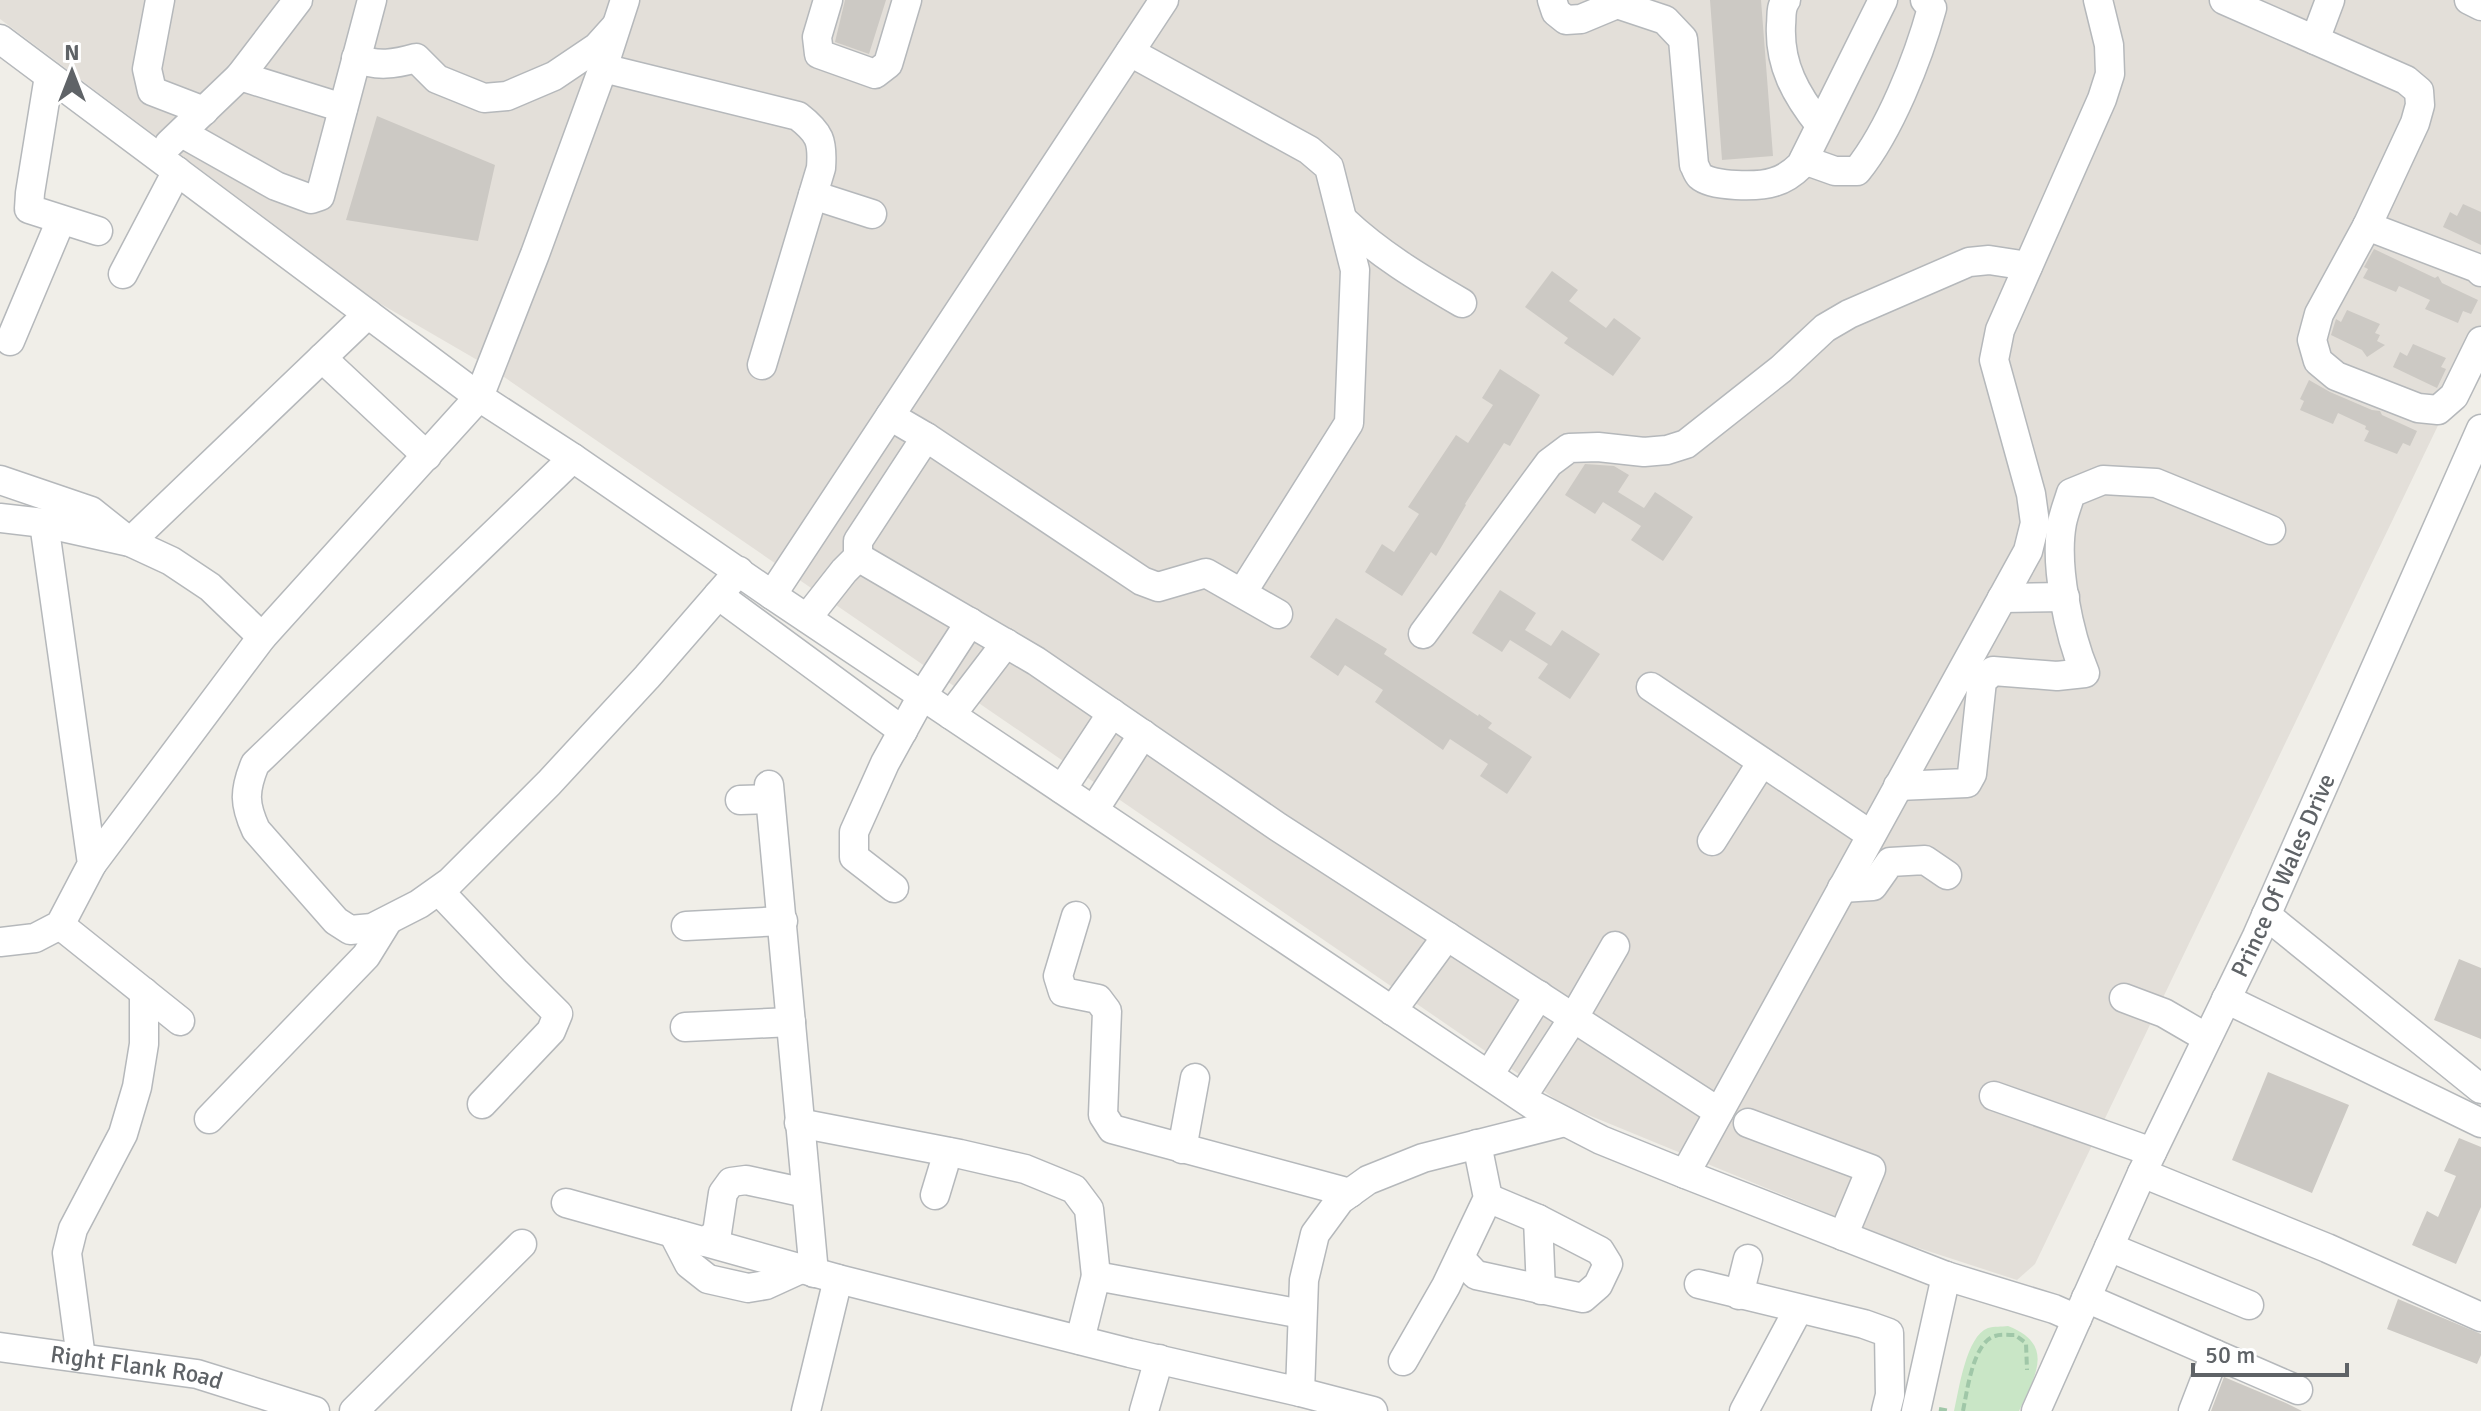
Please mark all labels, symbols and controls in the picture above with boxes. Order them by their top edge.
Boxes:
north arrow [32,32,112,112]
text: N [64,39,80,66]
street label: Prince Of Wales Drive [2224,769,2342,982]
scale bar [2193,1327,2347,1377]
street label: Right Flank Road [48,1339,226,1396]
text: 50 m [2205,1340,2255,1370]

